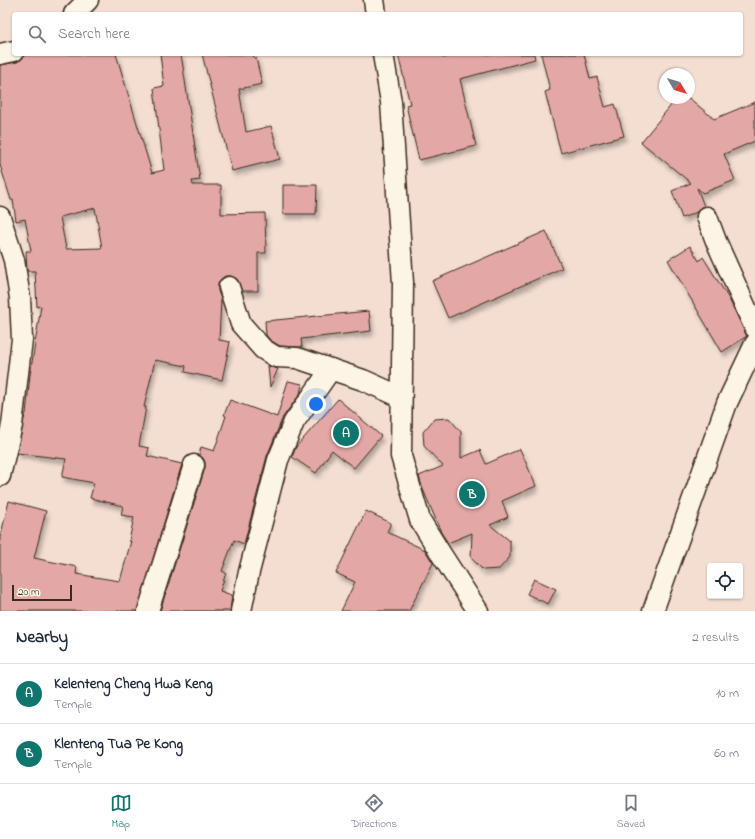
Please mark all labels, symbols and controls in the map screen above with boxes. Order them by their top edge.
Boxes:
search box [12,12,743,56]
icon: search [26,23,48,45]
text: Search here [58,23,130,45]
north arrow [659,68,695,104]
your location [306,394,326,414]
pin: A [333,418,359,448]
pin: B [459,479,485,509]
map controls [707,563,743,599]
button: locate [707,563,743,599]
scale bar [12,583,72,602]
text: 20 m [18,584,40,600]
text: Nearby [16,625,68,650]
text: 2 results [692,628,739,647]
text: Kelenteng Cheng Hwa Keng [54,673,213,695]
text: A [25,684,33,703]
text: 10 m [716,684,739,703]
text: Temple [54,695,92,714]
text: Klenteng Tua Pe Kong [54,733,183,755]
text: B [25,744,33,763]
text: 60 m [714,744,739,763]
text: Temple [54,755,92,774]
tab: Map [110,792,132,832]
tab: Directions [351,792,397,832]
tab: Saved [617,792,645,832]

